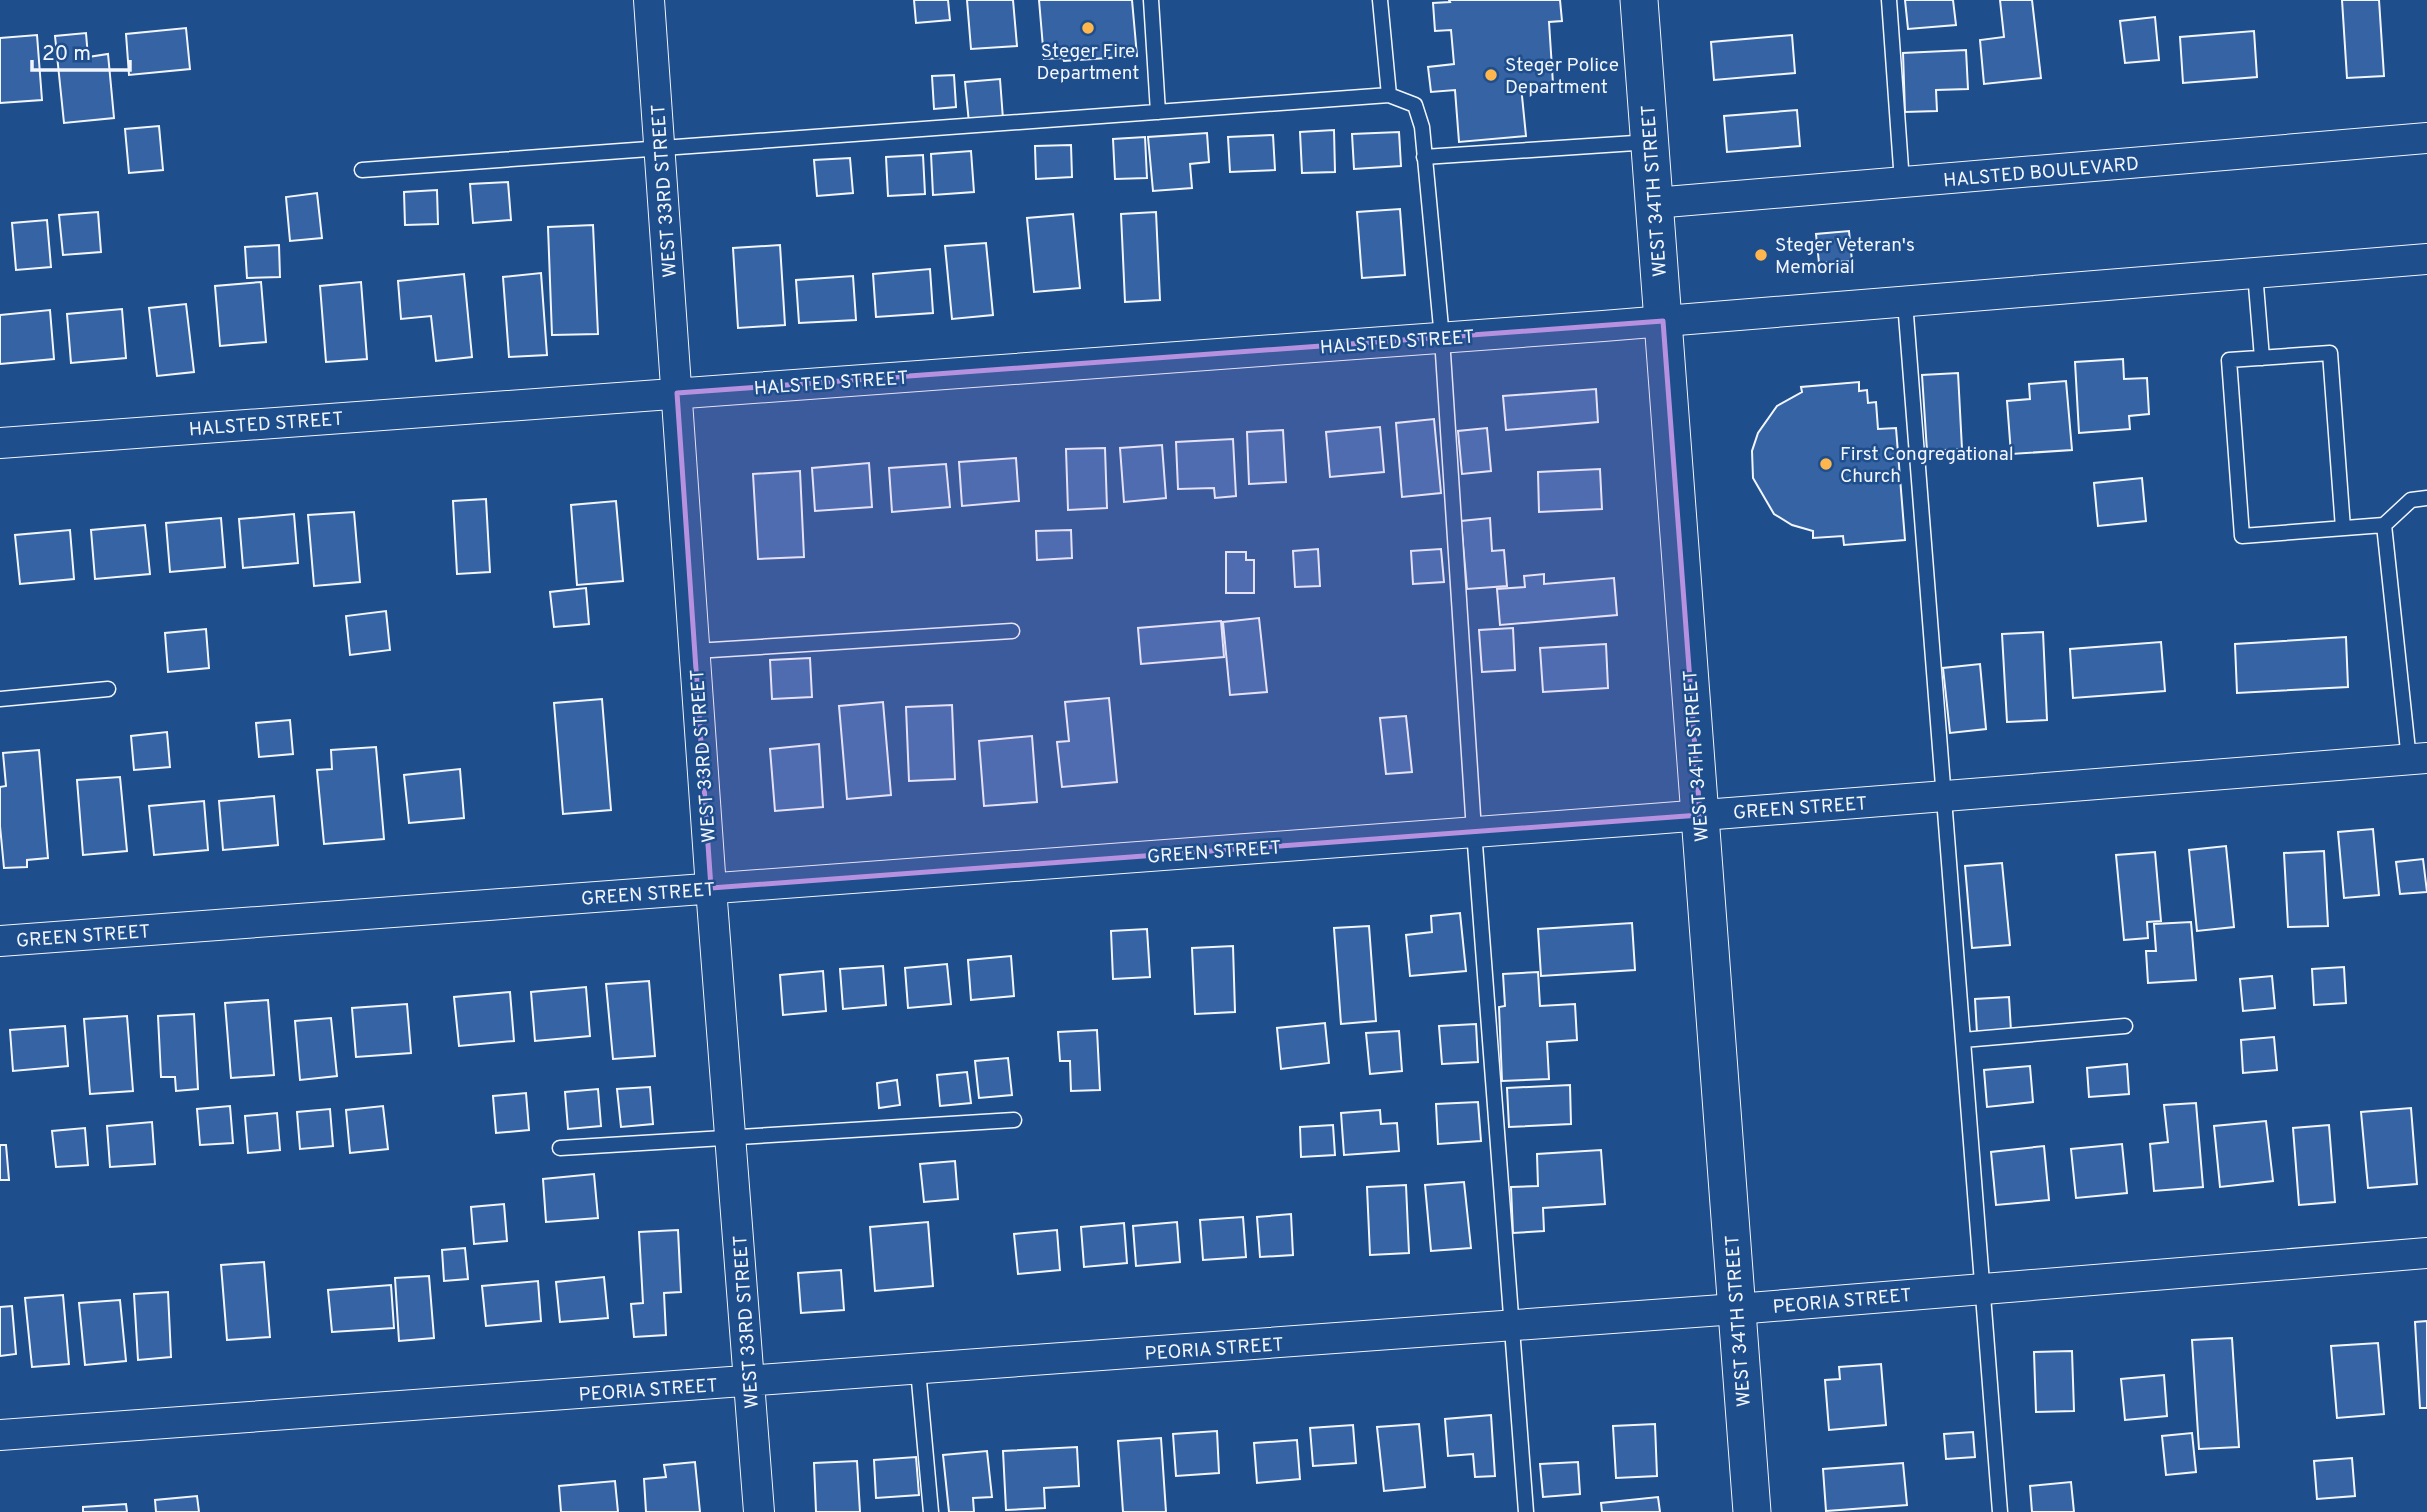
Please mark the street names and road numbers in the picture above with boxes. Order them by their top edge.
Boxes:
street label: WEST 33RD STREET [647,103,683,278]
street label: WEST 34TH STREET [1637,104,1673,278]
street label: HALSTED BOULEVARD [1942,152,2140,194]
street label: HALSTED STREET [1319,326,1475,360]
street label: HALSTED STREET [753,367,909,401]
street label: HALSTED STREET [188,408,344,442]
street label: WEST 33RD STREET [686,668,722,843]
street label: WEST 34TH STREET [1679,669,1715,843]
street label: GREEN STREET [1732,792,1868,826]
street label: GREEN STREET [1146,836,1282,870]
street label: GREEN STREET [580,878,716,912]
street label: GREEN STREET [15,920,151,954]
street label: WEST 33RD STREET [729,1234,765,1409]
street label: WEST 34TH STREET [1721,1234,1757,1408]
street label: PEORIA STREET [1772,1284,1913,1320]
street label: PEORIA STREET [1144,1333,1285,1367]
street label: PEORIA STREET [578,1374,719,1408]

